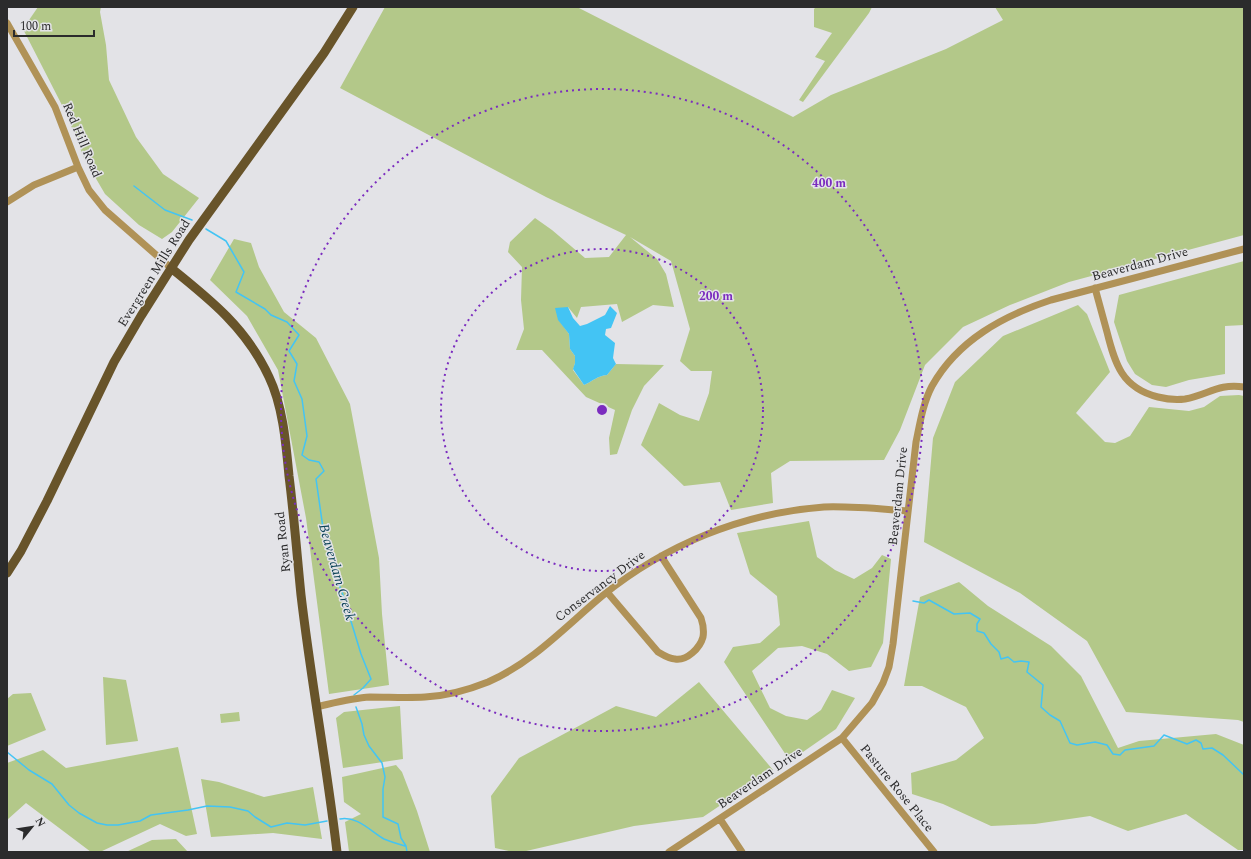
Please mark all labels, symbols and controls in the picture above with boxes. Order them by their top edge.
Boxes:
scale bar [14,12,94,38]
text: 100 m [20,17,51,36]
street label: Red Hill Road [57,99,107,181]
text: 400 m [812,174,846,193]
street label: Evergreen Mills Road [113,215,195,331]
street label: Beaverdam Drive [1090,242,1190,286]
text: 200 m [699,287,733,306]
centre of rings [595,403,609,417]
street label: Beaverdam Drive [883,446,913,546]
street label: Ryan Road [270,510,296,574]
water label: Beaverdam Creek [313,521,361,623]
street label: Conservancy Drive [551,545,649,627]
street label: Pasture Rose Place [855,740,939,836]
street label: Beaverdam Drive [713,742,807,814]
north arrow [12,807,52,847]
text: N [31,814,50,830]

